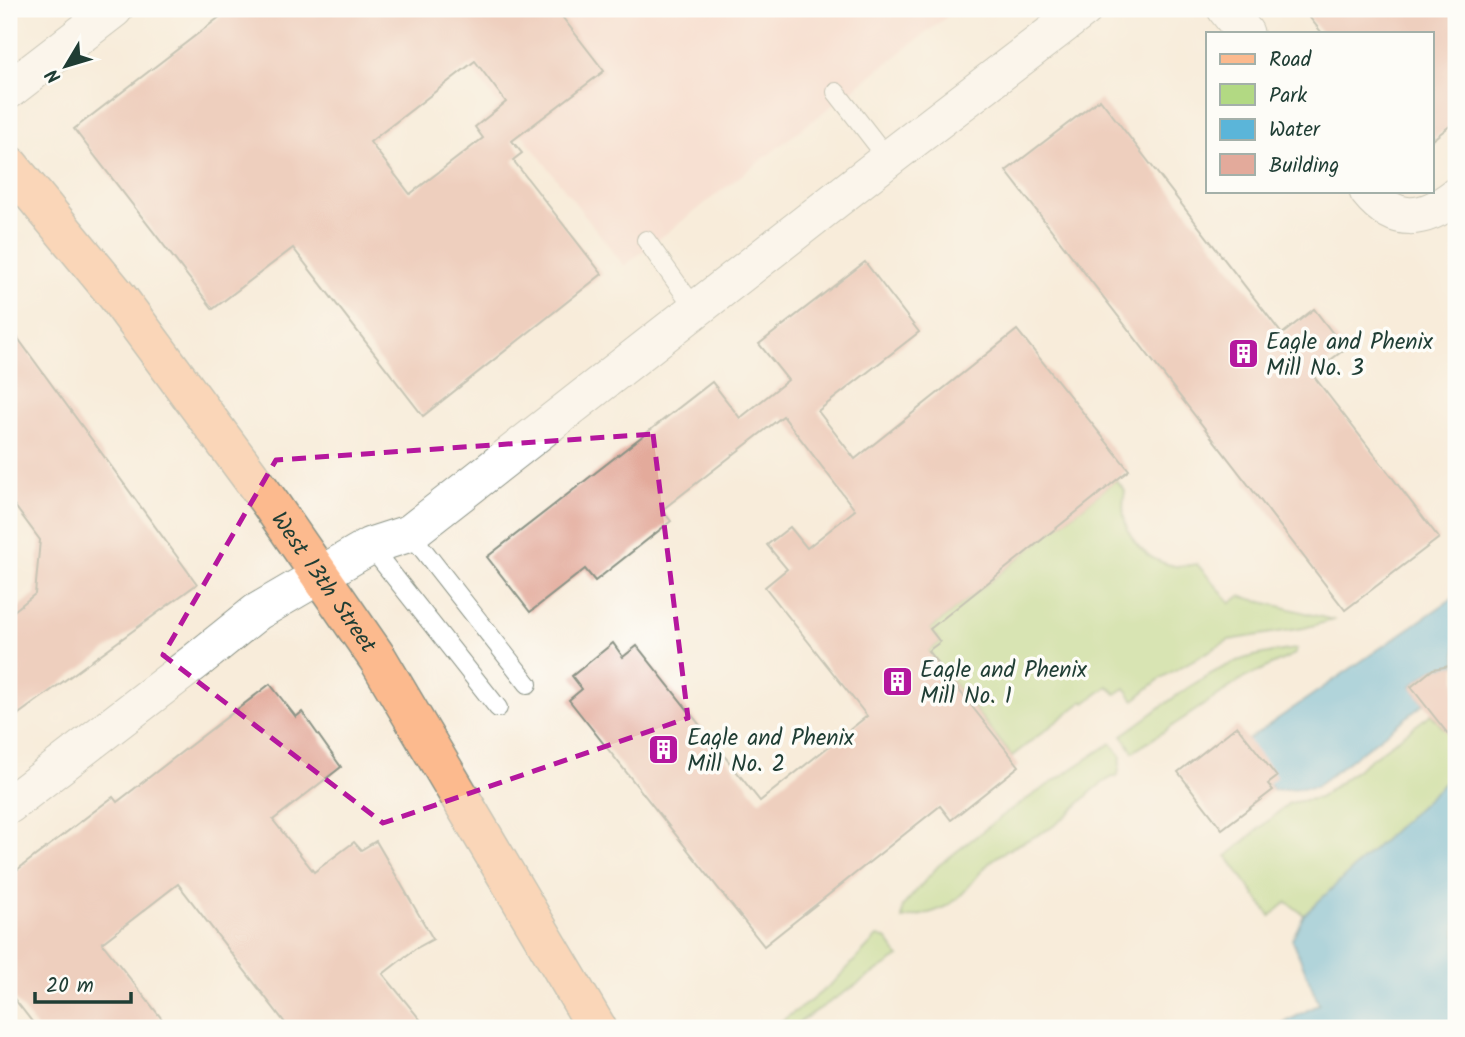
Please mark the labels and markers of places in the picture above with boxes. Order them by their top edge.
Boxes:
place label: Eagle and Phenix Mill No. 3 [1266,325,1434,387]
building icon: Eagle and Phenix Mill No. 3 [1226,337,1260,371]
place label: Eagle and Phenix Mill No. 1 [920,653,1088,715]
building icon: Eagle and Phenix Mill No. 1 [880,665,914,699]
place label: Eagle and Phenix Mill No. 2 [687,721,855,783]
building icon: Eagle and Phenix Mill No. 2 [647,733,681,767]

